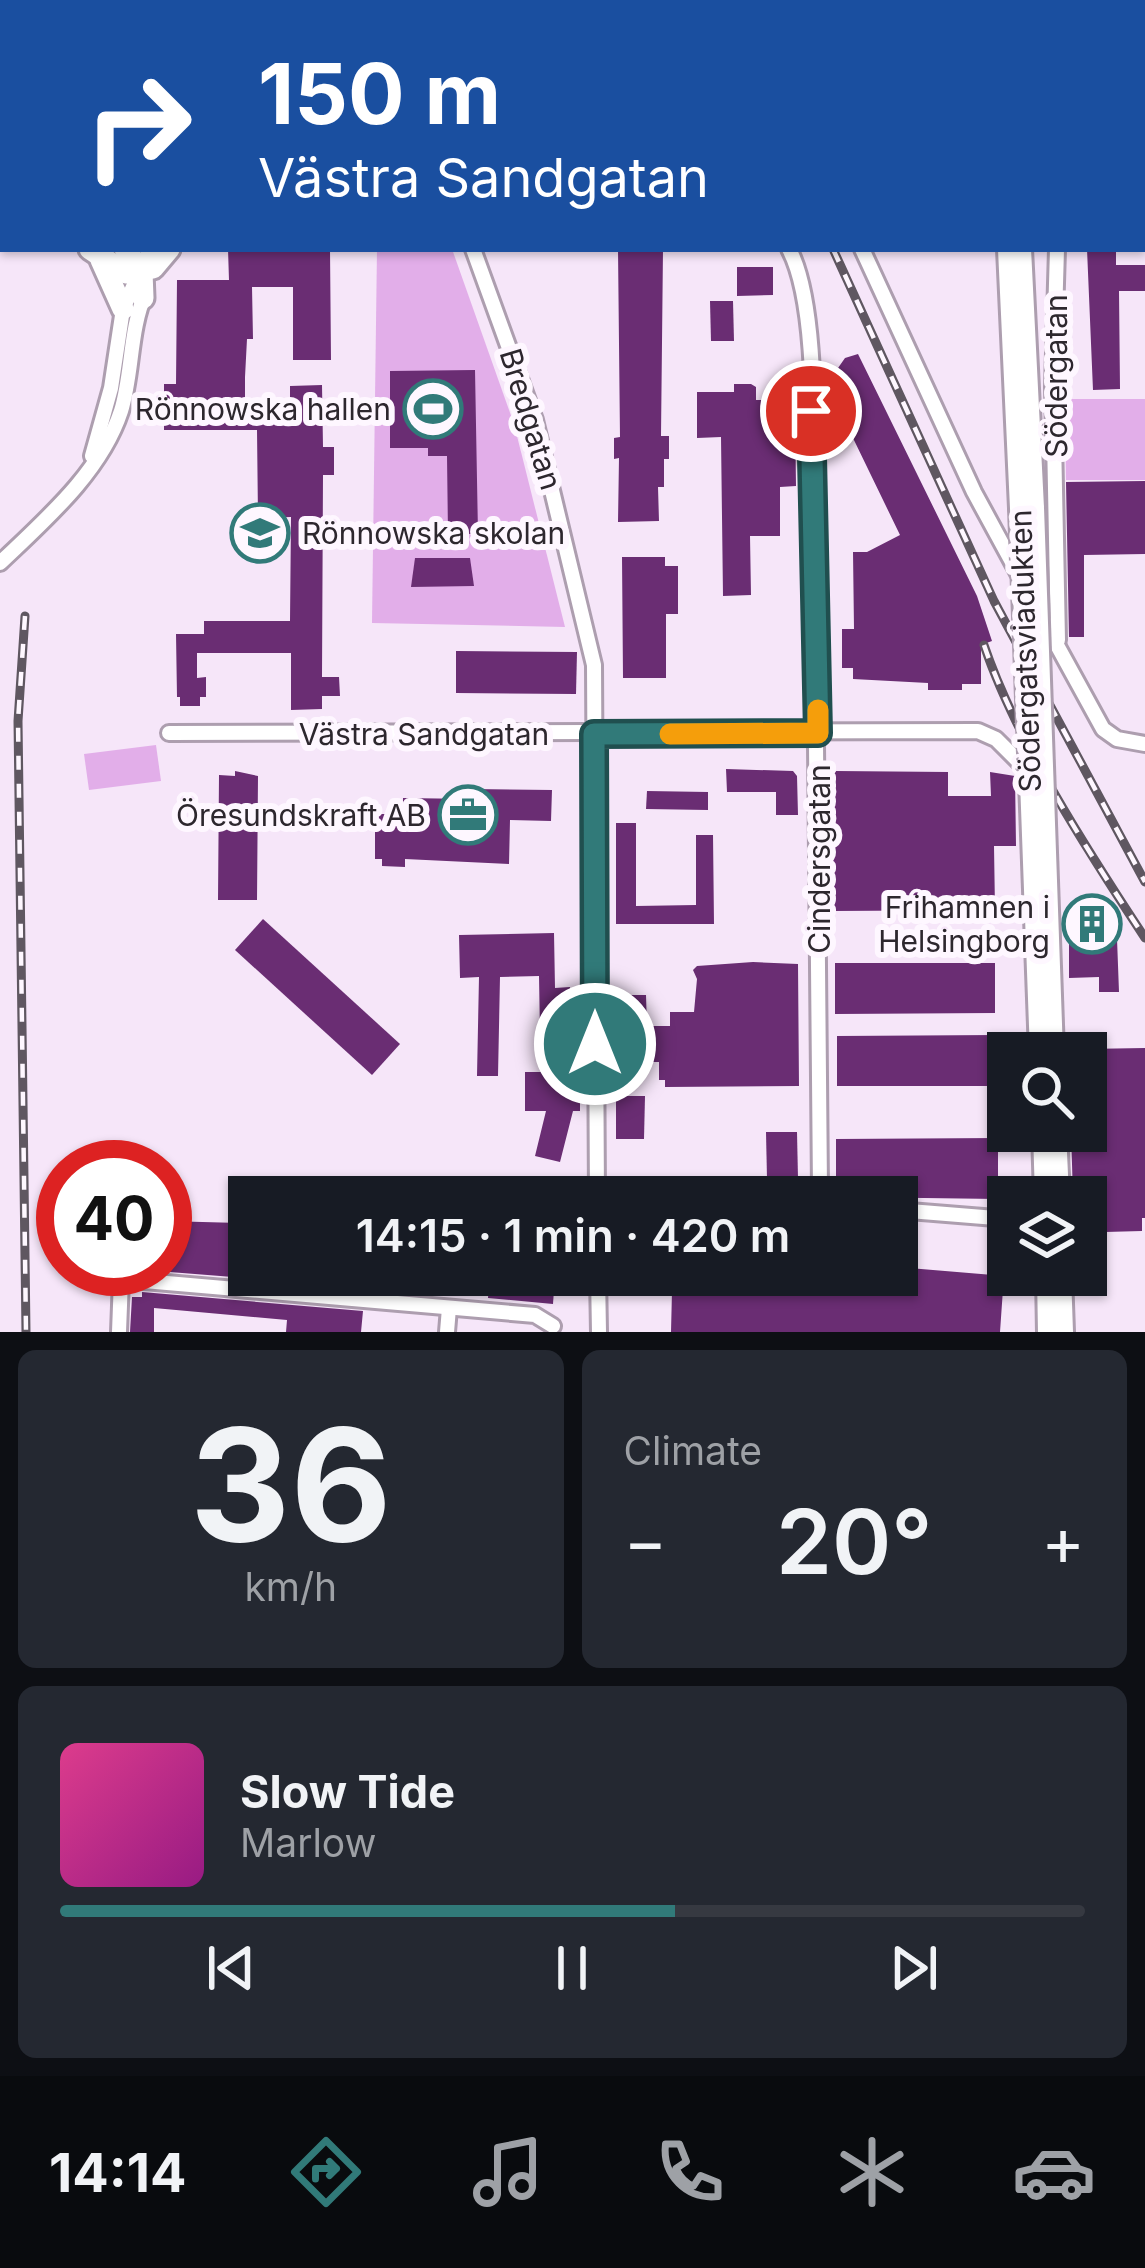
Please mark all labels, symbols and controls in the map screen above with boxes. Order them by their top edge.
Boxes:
text: 150 m [258,43,501,144]
icon: right [60,48,216,204]
text: Västra Sandgatan [258,145,709,210]
street label: Södergatan [1038,294,1074,458]
street label: Bredgatan [492,344,570,494]
pin [760,360,862,462]
sports icon: Rönnowska hallen [402,378,464,440]
icon: arrive [778,378,844,444]
place label: Rönnowska hallen [135,391,391,427]
school or university icon: Rönnowska skolan [229,502,291,564]
street label: Södergatsviadukten [1002,509,1048,793]
place label: Rönnowska skolan [302,515,565,551]
street label: Västra Sandgatan [299,716,549,752]
street label: Cindersgatan [801,764,837,954]
office icon: Öresundskraft AB [437,784,499,846]
place label: Öresundskraft AB [176,797,426,833]
place label: Frihamnen i Helsingborg [878,889,1050,959]
building icon: Frihamnen i Helsingborg [1061,893,1123,955]
position arrow [532,981,658,1107]
map controls [987,1032,1107,1296]
button: search [987,1032,1107,1152]
speed limit sign: 40 [36,1140,192,1296]
button: layers [987,1176,1107,1296]
text: 14:15 · 1 min · 420 m [356,1208,790,1263]
text: 36 [190,1390,392,1579]
text: Climate [624,1427,762,1474]
text: 20° [776,1487,933,1596]
text: − [624,1501,667,1581]
text: + [1041,1501,1085,1581]
text: km/h [244,1563,337,1610]
text: Slow Tide [240,1764,455,1819]
text: Marlow [240,1819,376,1866]
icon: previous [198,1935,264,2001]
icon: pause [539,1935,605,2001]
icon: next [881,1935,947,2001]
icon: directions [284,2130,368,2214]
icon: music [466,2130,550,2214]
icon: phone [648,2130,732,2214]
icon: climate [830,2130,914,2214]
icon: car [1012,2130,1096,2214]
text: 14:14 [49,2140,187,2205]

